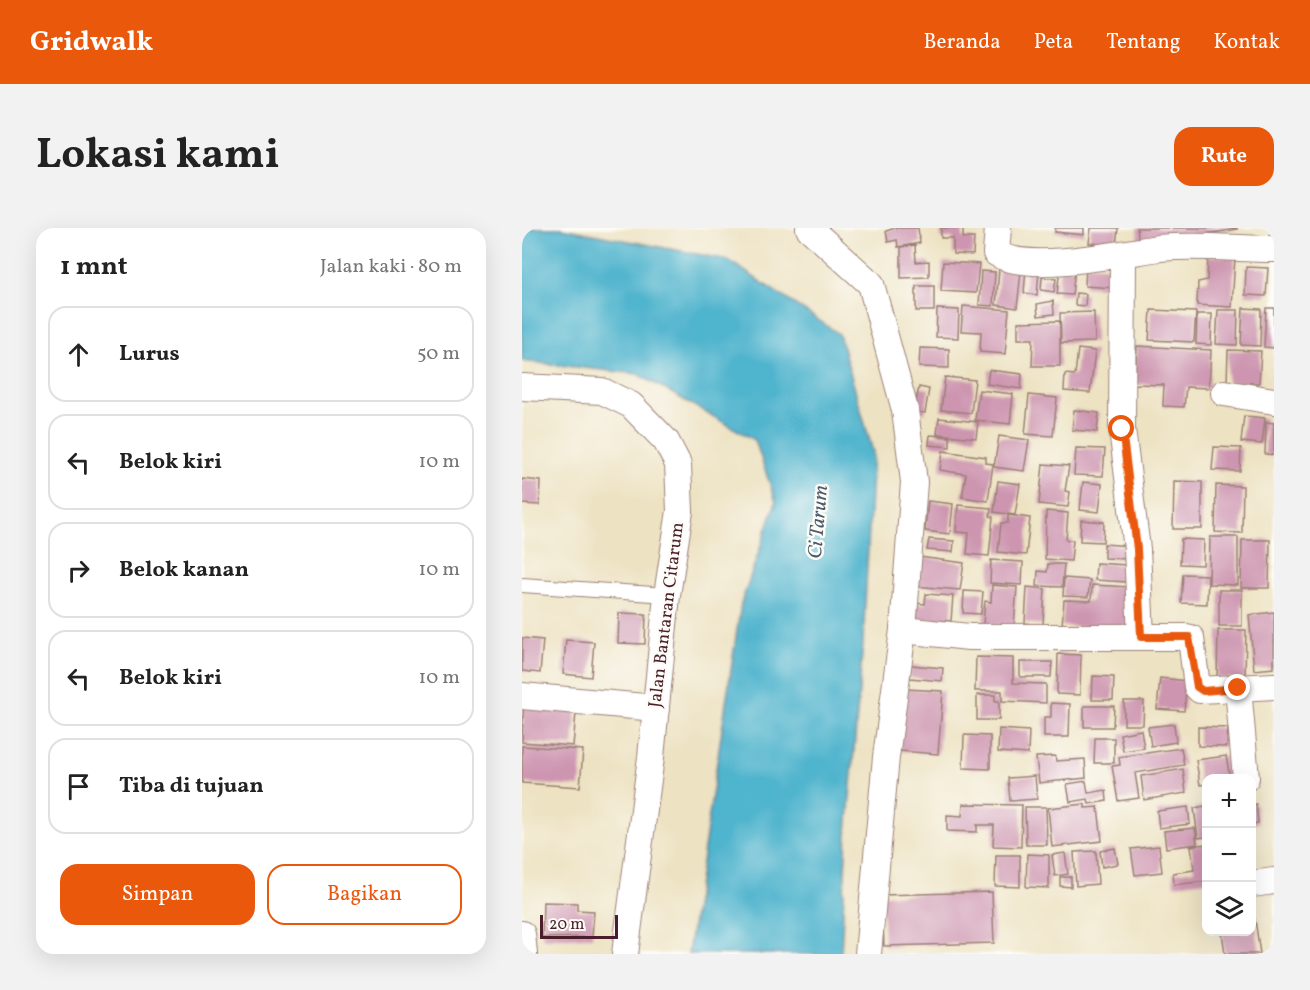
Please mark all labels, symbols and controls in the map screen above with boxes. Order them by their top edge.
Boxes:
text: Gridwalk [30,23,153,62]
text: Beranda [923,28,1001,57]
text: Peta [1034,28,1073,57]
text: Tentang [1106,28,1181,57]
text: Kontak [1214,28,1280,57]
text: Lokasi kami [36,127,280,186]
button: Rute [1174,127,1274,186]
text: 1 mnt [60,249,128,285]
text: Jalan kaki · 80 m [320,253,462,281]
icon: ahead [62,338,95,371]
text: Lurus [119,339,180,370]
text: 50 m [417,340,460,368]
route start [1108,415,1134,441]
icon: left [62,446,95,479]
text: Belok kiri [119,447,222,478]
text: 10 m [419,448,460,476]
water label: Ci Tarum [802,484,836,560]
street label: Jalan Bantaran Citarum [643,521,691,709]
icon: right [62,554,95,587]
text: Belok kanan [119,555,249,586]
text: 10 m [419,556,460,584]
icon: left [62,662,95,695]
text: Belok kiri [119,663,222,694]
text: 10 m [419,664,460,692]
route end [1224,674,1250,700]
icon: arrive [62,770,95,803]
text: Tiba di tujuan [119,771,264,802]
map controls [1202,774,1256,936]
button: + [1202,774,1256,828]
button: − [1202,828,1256,882]
button: Simpan [60,864,255,925]
button: Bagikan [267,864,462,925]
button: layers [1202,882,1256,936]
scale bar [540,912,618,940]
text: 20 m [549,914,584,936]

